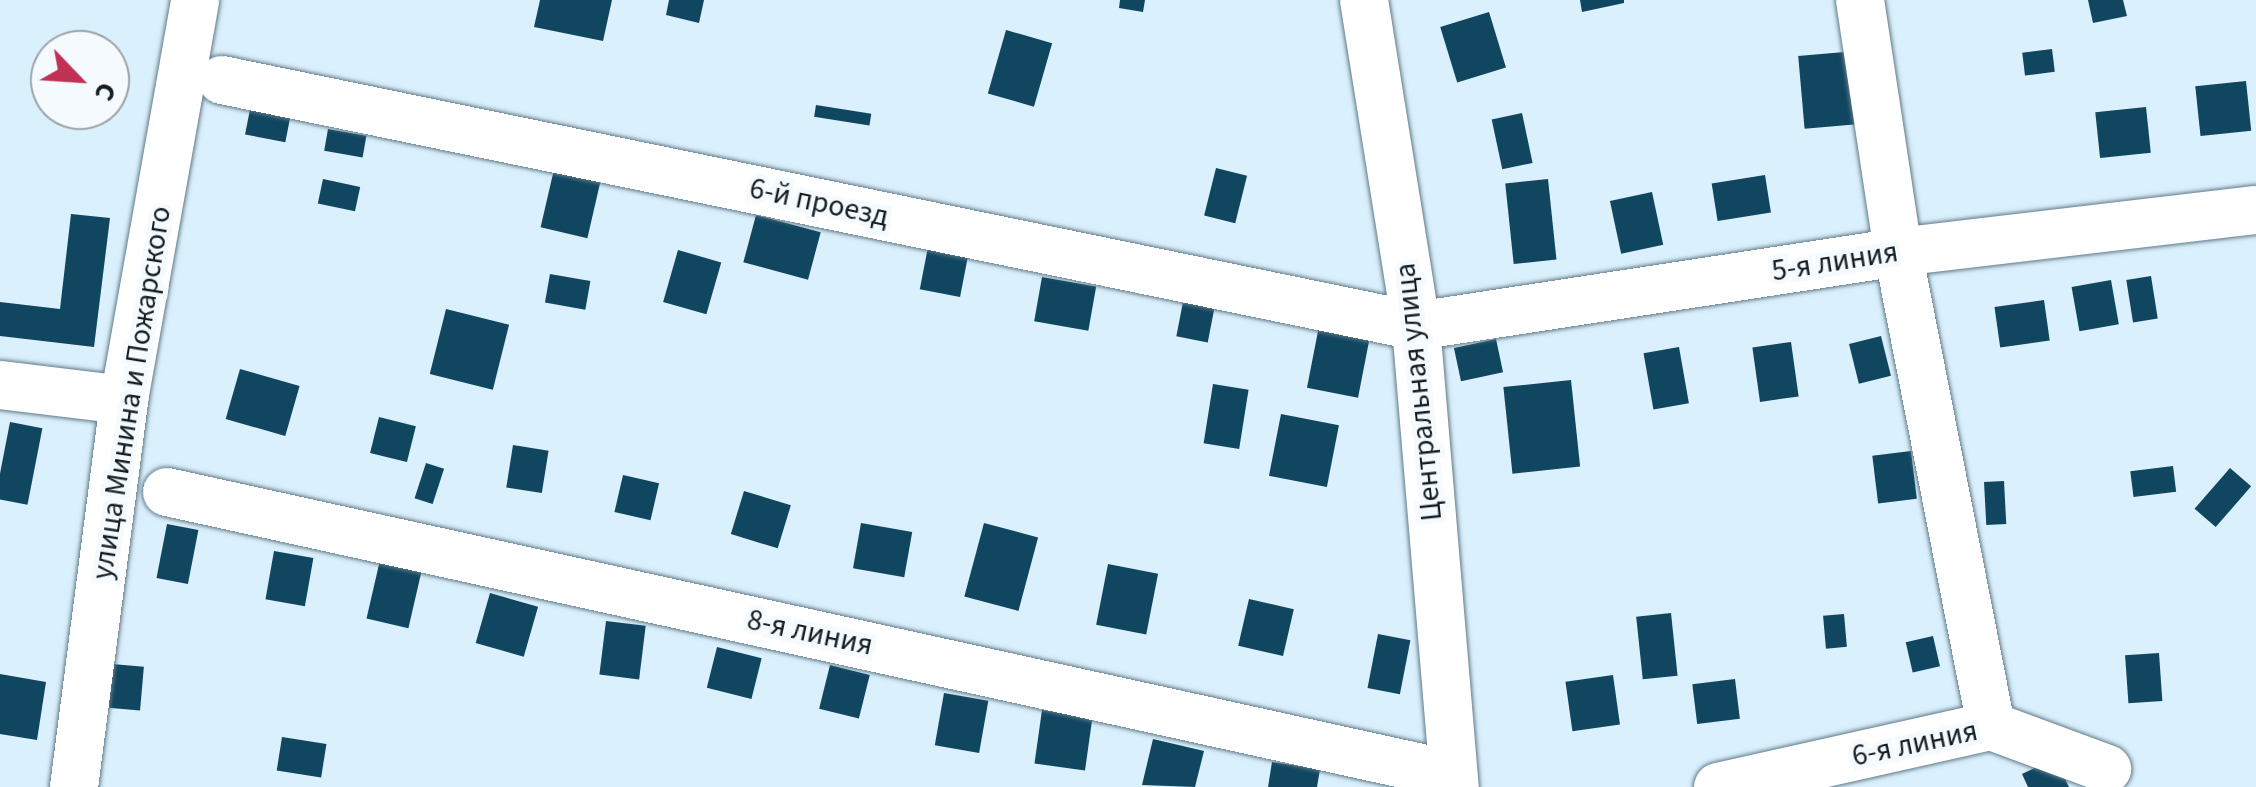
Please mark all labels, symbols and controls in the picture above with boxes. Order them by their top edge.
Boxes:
north arrow [30,30,130,130]
text: С [84,76,127,108]
street label: 6-й проезд [746,171,892,235]
street label: улица Минина и Пожарского [85,204,179,582]
street label: 5-я линия [1769,234,1901,290]
street label: Центральная улица [1388,261,1450,523]
street label: 8-я линия [744,602,876,664]
street label: 6-я линия [1849,713,1981,775]

